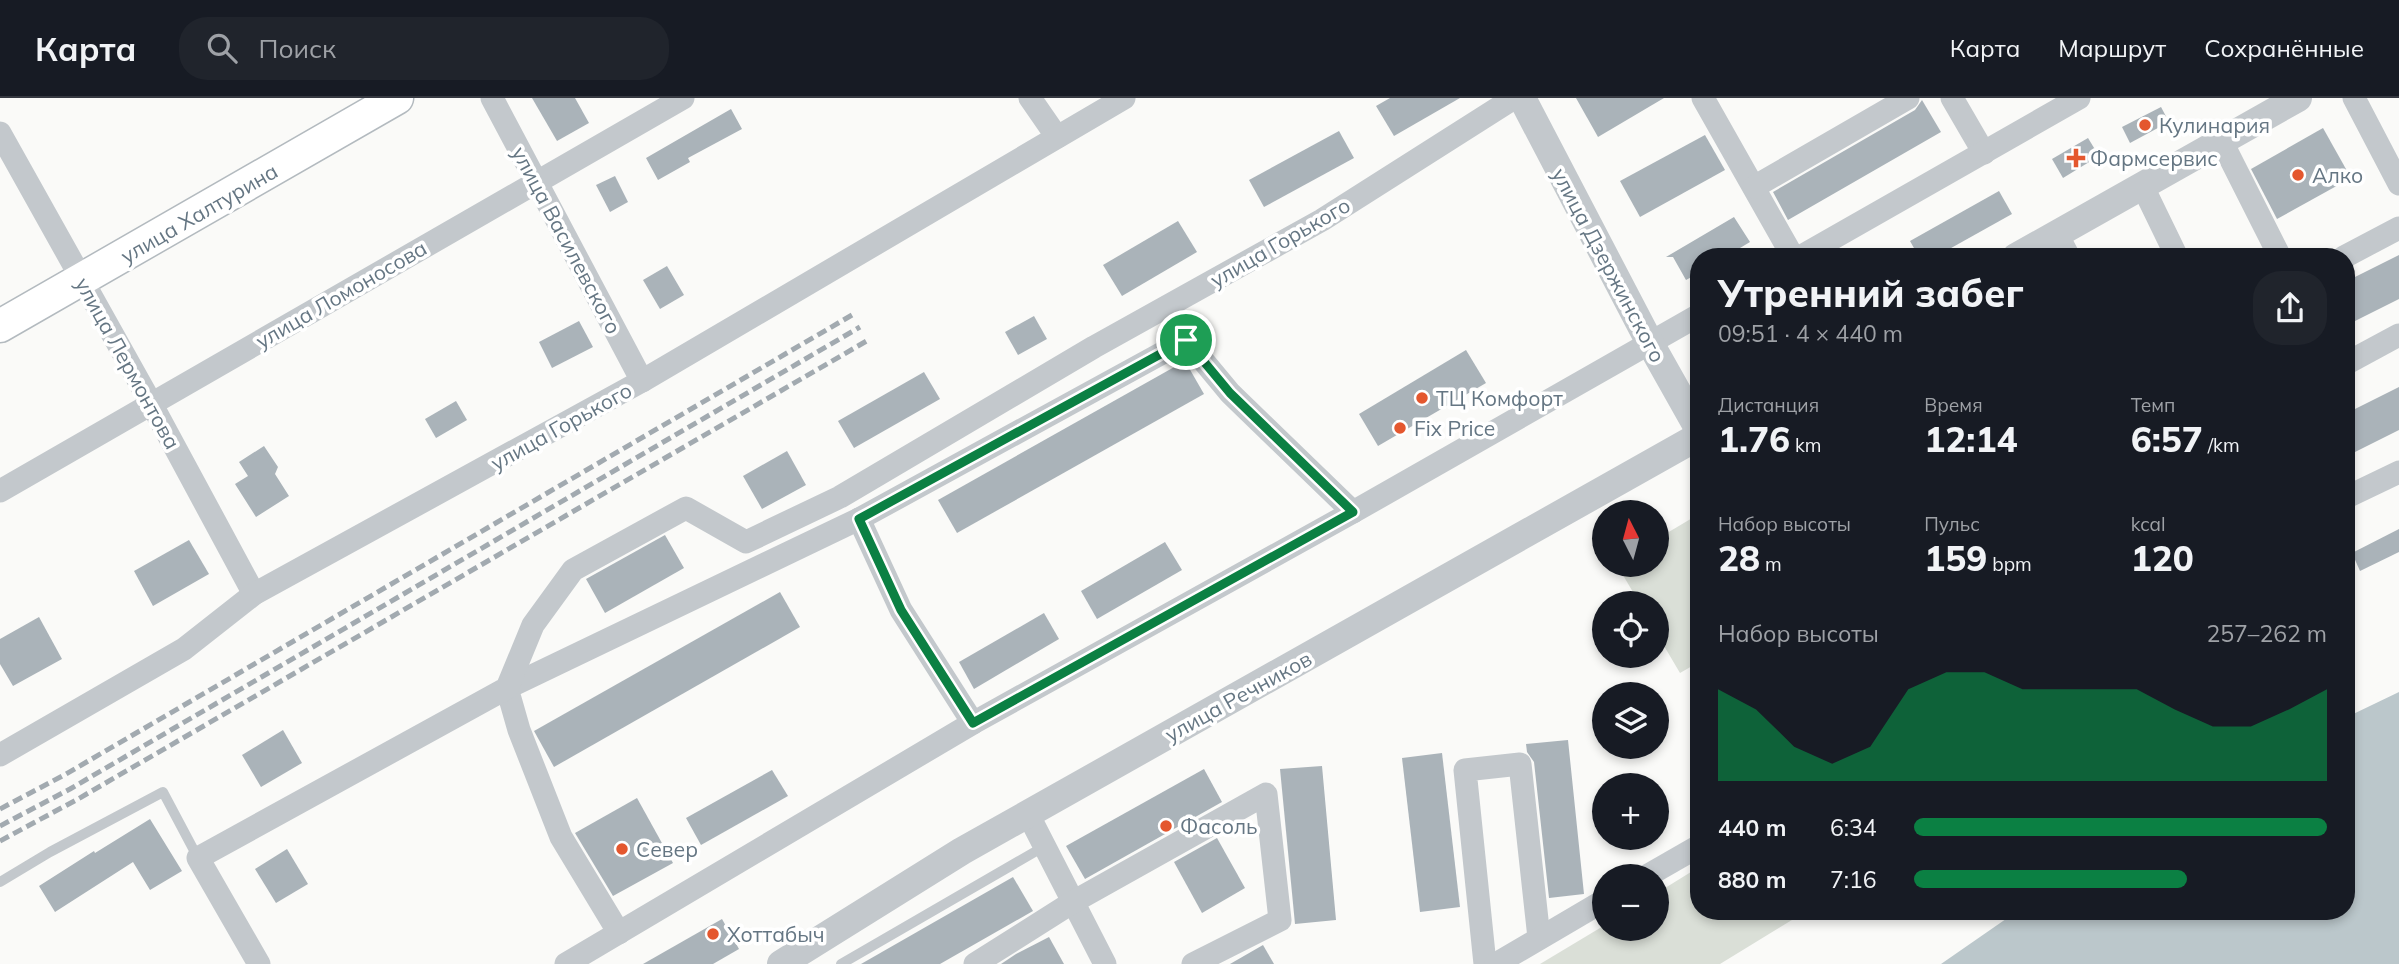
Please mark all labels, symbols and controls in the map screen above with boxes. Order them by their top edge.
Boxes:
search box [179,17,669,80]
text: Карта [35,28,137,69]
icon: search [203,29,241,67]
text: Поиск [259,32,336,65]
text: Карта [1950,33,2020,63]
text: Маршрут [2058,33,2166,63]
text: Сохранённые [2204,33,2364,63]
place label: Кулинария [2159,112,2270,138]
marker: Кулинария [2137,117,2153,133]
street label: улица Василевского [507,142,627,338]
place label: Фармсервис [2090,145,2218,171]
marker: Фармсервис [2068,150,2084,166]
street label: улица Халтурина [116,157,282,269]
place label: Алко [2312,162,2363,188]
street label: улица Дзержинского [1547,163,1671,367]
marker: Алко [2290,167,2306,183]
street label: улица Горького [1205,191,1355,293]
street label: улица Ломоносова [251,234,431,354]
text: Утренний забег [1718,269,2024,317]
button: share [2253,271,2327,345]
street label: улица Лермонтова [70,273,186,453]
pin [1156,310,1216,370]
text: 09:51 · 4 × 440 m [1718,319,1903,348]
icon: arrive [1167,321,1205,359]
street label: улица Горького [486,376,636,476]
place label: ТЦ Комфорт [1436,385,1563,411]
marker: ТЦ Комфорт [1414,390,1430,406]
text: Дистанция [1718,393,1819,417]
text: Время [1924,393,1983,417]
text: Темп [2131,393,2175,417]
place label: Fix Price [1414,415,1495,441]
text: 1.76 [1718,417,1790,461]
text: 12:14 [1924,417,2017,461]
text: 6:57 [2131,417,2203,461]
marker: Fix Price [1392,420,1408,436]
text: km [1790,433,1822,457]
text: /km [2203,433,2240,457]
north arrow [1592,500,1670,578]
map controls [1592,500,1669,941]
text: Набор высоты [1718,512,1851,536]
text: Пульс [1924,512,1980,536]
text: kcal [2131,512,2165,536]
text: 28 [1718,536,1760,580]
text: 159 [1924,536,1987,580]
text: 120 [2131,536,2194,580]
text: m [1760,552,1782,576]
text: bpm [1987,552,2032,576]
button: locate [1592,591,1669,668]
text: Набор высоты [1718,619,1879,648]
text: 257–262 m [2206,619,2327,648]
street label: улица Речников [1160,645,1316,747]
button: layers [1592,682,1669,759]
button: + [1592,773,1669,850]
place label: Фасоль [1180,813,1258,839]
text: 440 m [1718,813,1786,842]
text: 6:34 [1830,813,1877,842]
marker: Фасоль [1158,818,1174,834]
place label: Север [636,836,698,862]
marker: Север [614,841,630,857]
button: − [1592,864,1669,941]
text: 880 m [1718,865,1786,894]
text: 7:16 [1830,865,1877,894]
place label: Хоттабыч [727,921,825,947]
marker: Хоттабыч [705,926,721,942]

